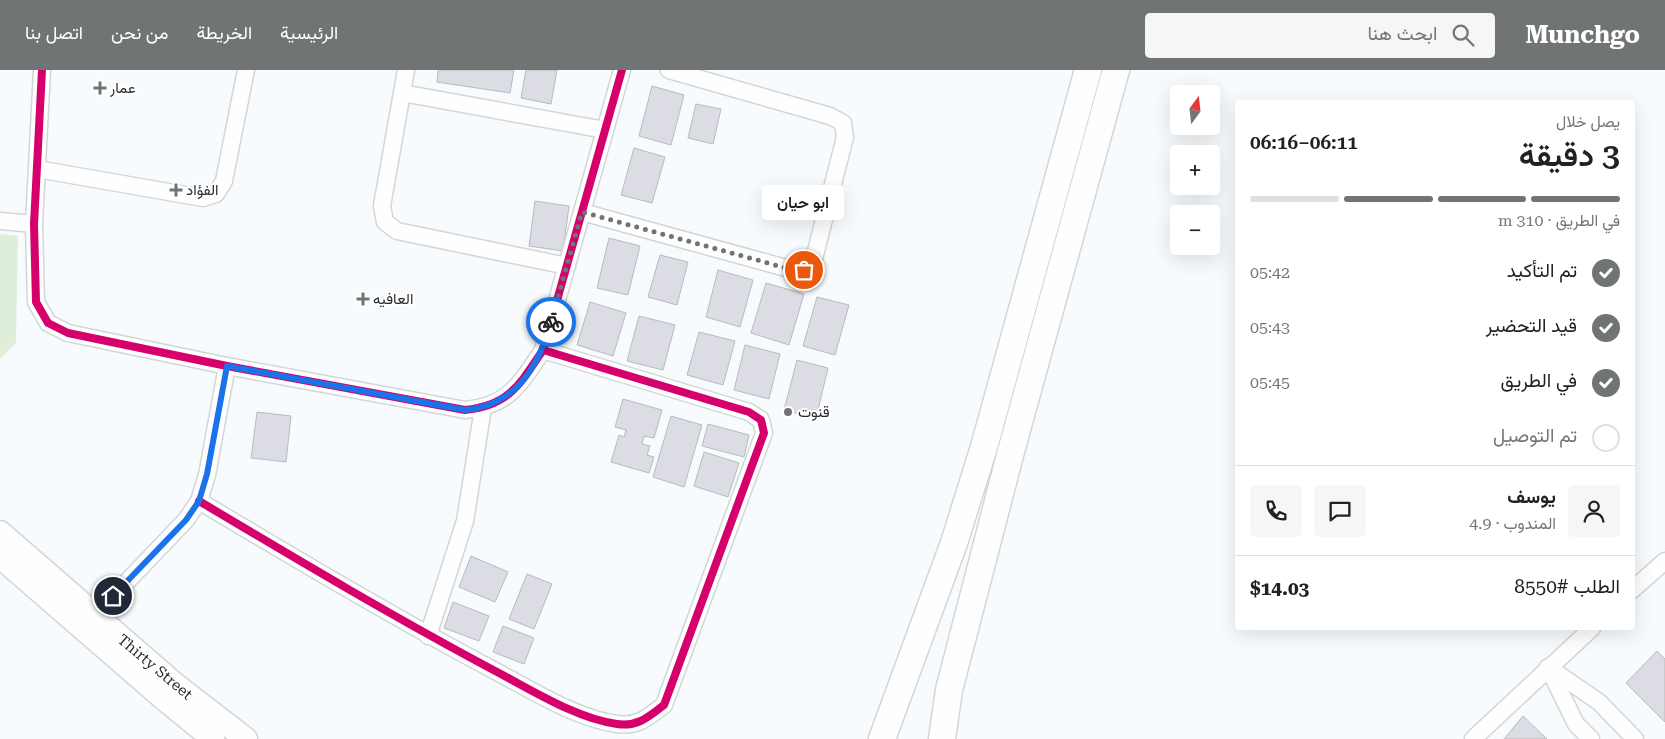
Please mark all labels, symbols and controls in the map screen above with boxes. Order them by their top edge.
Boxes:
search box [1145,13,1495,58]
icon: search [1449,21,1477,49]
text: Munchgo [1525,21,1640,49]
text: اتصل بنا [25,22,83,43]
text: من نحن [111,22,168,43]
text: الخريطة [196,22,252,43]
text: الرئيسية [280,22,338,43]
text: ابحث هنا [1367,22,1437,45]
place label: عمار [109,79,136,97]
marker: عمار [94,82,106,94]
north arrow [1170,85,1220,135]
map controls [1170,85,1220,255]
text: يصل خلال [1556,112,1620,131]
text: 06:11–06:16 [1250,131,1358,154]
text: 3 دقيقة [1519,136,1620,174]
button: + [1170,145,1220,195]
place label: الفؤاد [186,181,219,199]
marker: الفؤاد [170,184,182,196]
callout: ابو حيان [763,185,845,220]
text: ابو حيان [777,193,829,212]
button: − [1170,205,1220,255]
text: في الطريق · 310 m [1498,211,1620,230]
pin [783,249,825,291]
icon: bag [790,256,818,284]
text: تم التأكيد [1507,259,1577,282]
icon: check [1592,259,1620,287]
text: 05:42 [1250,263,1290,282]
place label: العافيه [373,290,413,308]
marker: العافيه [357,293,369,305]
courier [526,297,576,347]
icon: bike [537,308,565,336]
text: قيد التحضير [1486,314,1577,337]
icon: check [1592,314,1620,342]
text: 05:43 [1250,318,1290,337]
text: في الطريق [1501,369,1577,392]
icon: check [1592,369,1620,397]
text: 05:45 [1250,373,1290,392]
place label: قنوت [798,403,830,421]
marker: قنوت [782,406,794,418]
text: تم التوصيل [1493,424,1577,447]
button: phone [1250,485,1302,537]
button: chat [1314,485,1366,537]
text: يوسف [1507,485,1556,508]
button: person [1568,485,1620,537]
text: المندوب · 4.9 [1469,514,1556,533]
pin [92,575,134,617]
text: الطلب #8550 [1514,575,1620,598]
text: $14.03 [1250,577,1309,600]
icon: home [99,582,127,610]
street label: Thirty Street [114,630,196,704]

